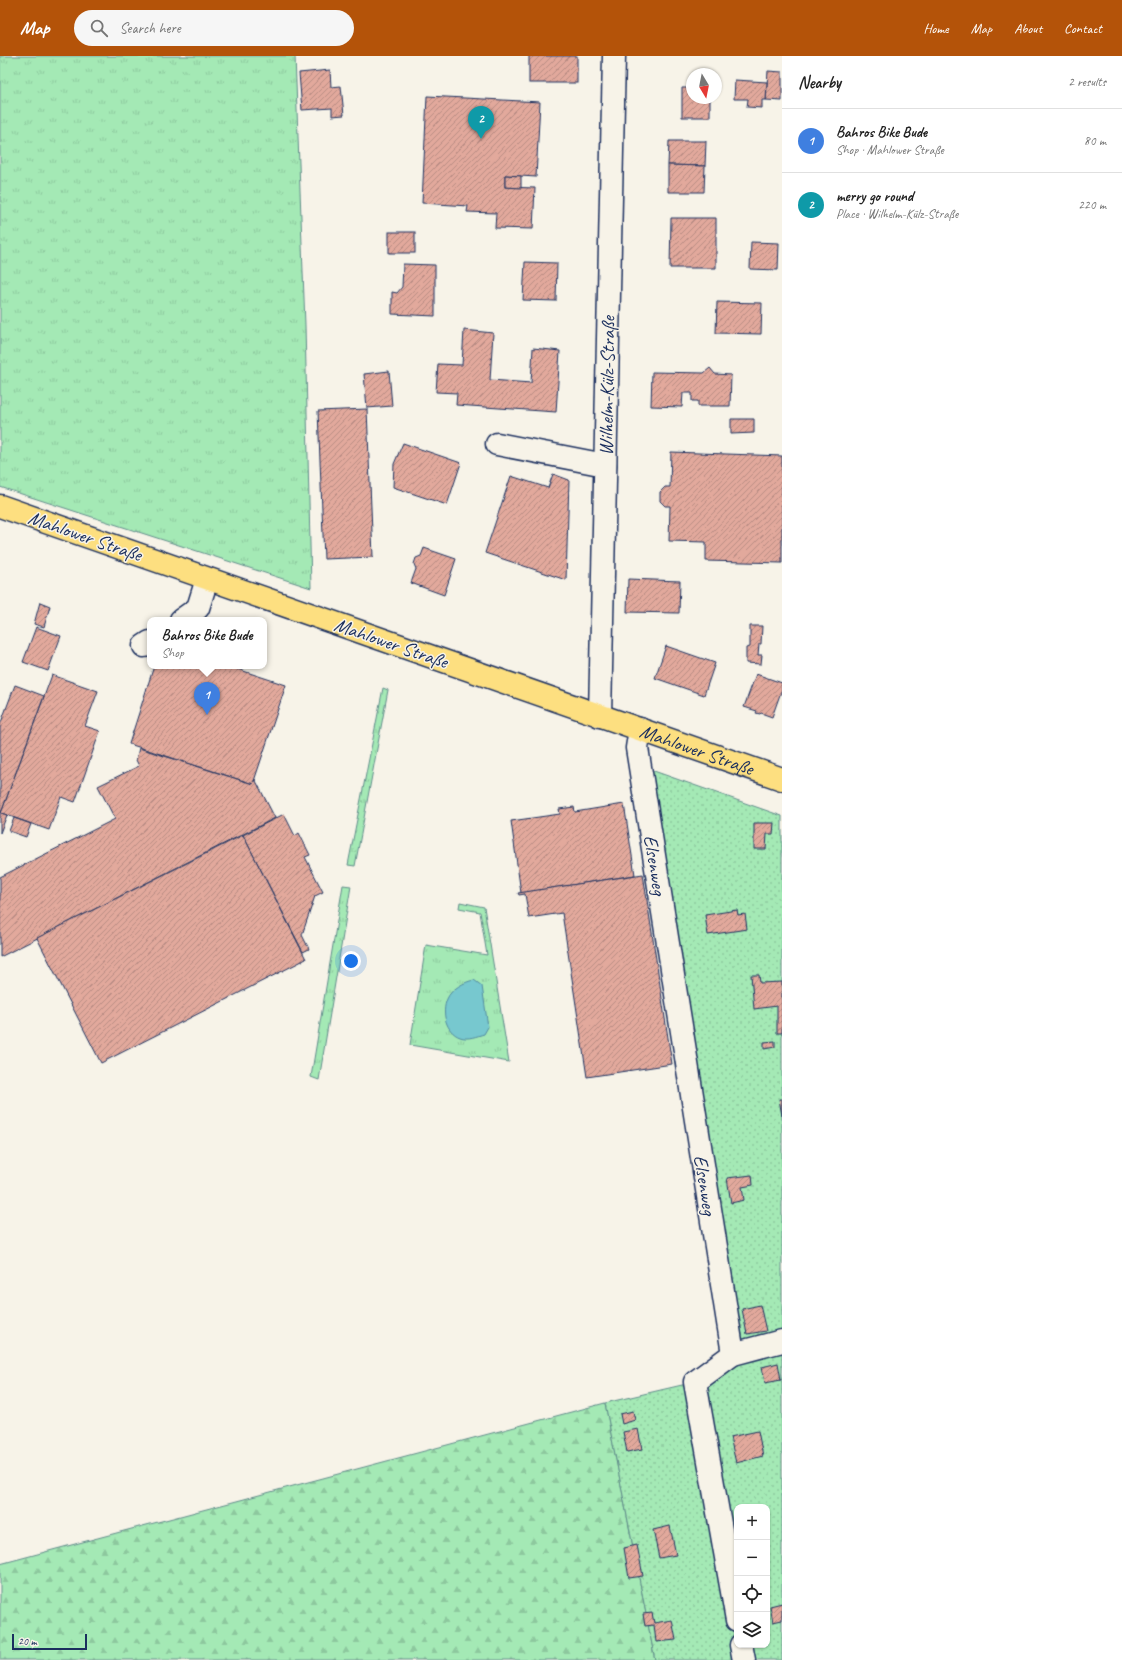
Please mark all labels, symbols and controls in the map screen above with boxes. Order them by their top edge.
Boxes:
search box [74,10,354,46]
text: Map [20,16,50,40]
icon: search [88,17,110,39]
text: Search here [120,19,181,38]
text: Home [923,20,949,37]
text: Map [971,20,992,37]
text: About [1014,20,1042,37]
text: Contact [1064,20,1102,37]
north arrow [686,68,722,104]
text: Nearby [798,72,841,93]
text: 2 results [1068,74,1106,90]
pin: 2 [468,106,494,139]
text: Bahros Bike Bude [836,123,927,142]
text: 1 [808,133,814,149]
text: 80 m [1084,133,1106,149]
text: Shop · Mahlower Straße [836,142,944,158]
text: merry go round [836,187,913,206]
text: 2 [808,197,814,213]
text: 220 m [1078,197,1106,213]
text: Place · Wilhelm-Külz-Straße [836,206,958,222]
street label: Wilhelm-Külz-Straße [593,315,621,456]
street label: Mahlower Straße [25,505,146,568]
street label: Mahlower Straße [331,612,452,675]
popup [147,617,267,669]
text: Bahros Bike Bude [162,626,252,645]
text: Shop [162,645,184,661]
pin: 1 [194,682,220,715]
street label: Mahlower Straße [637,718,758,781]
street label: Elsenweg [638,833,672,899]
your location [341,951,361,971]
street label: Elsenweg [688,1153,722,1219]
map controls [734,1504,770,1648]
button: + [734,1504,770,1540]
button: − [734,1540,770,1576]
button: locate [734,1576,770,1612]
button: layers [734,1612,770,1648]
scale bar [12,1632,87,1651]
text: 20 m [18,1634,37,1648]

